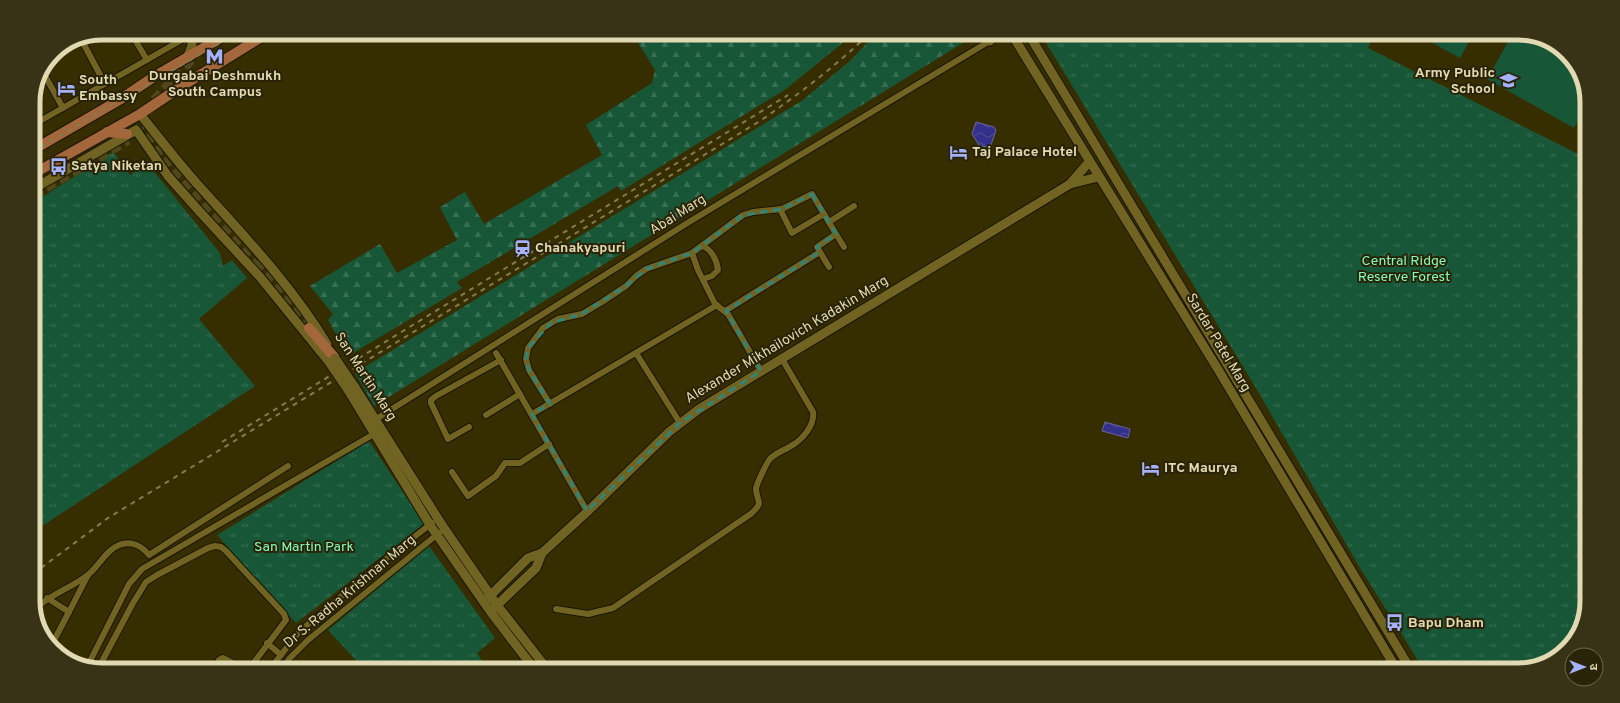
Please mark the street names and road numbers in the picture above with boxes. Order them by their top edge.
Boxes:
street label: Abai Marg [647,191,709,239]
street label: Alexander Mikhailovich Kadakin Marg [682,272,892,408]
street label: Sardar Patel Marg [1182,291,1254,395]
street label: San Martin Marg [330,329,400,425]
street label: Dr S. Radha Krishnan Marg [281,532,419,652]

